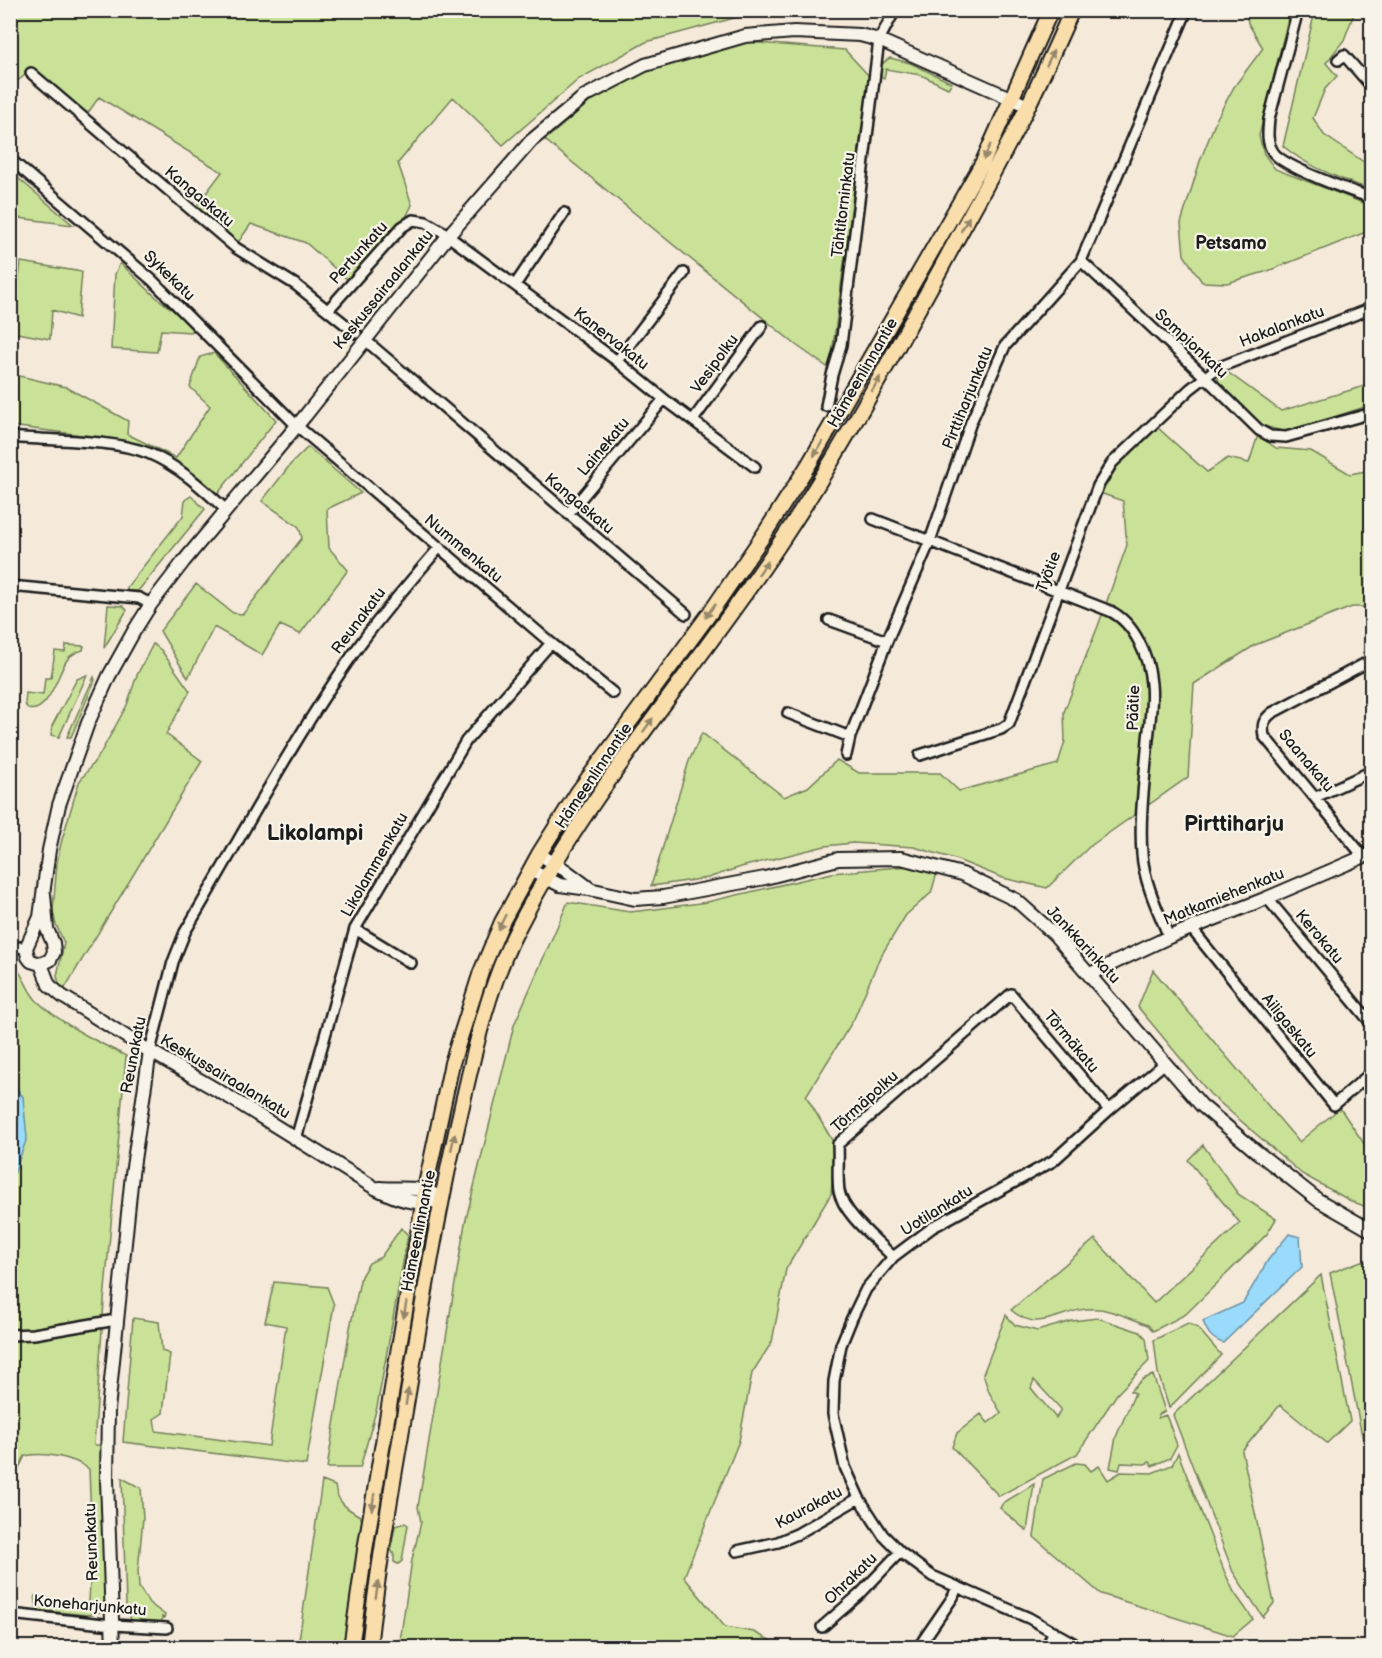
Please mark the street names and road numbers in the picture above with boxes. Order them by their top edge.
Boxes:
street label: Tähtitorninkatu [828,151,860,259]
street label: Kangaskatu [160,162,238,232]
street label: Pertunkatu [326,218,392,288]
street label: Keskussairaalankatu [330,226,438,354]
street label: Sykekatu [139,247,199,305]
street label: Hakalankatu [1237,302,1327,352]
street label: Kanervakatu [570,304,652,374]
street label: Sompionkatu [1150,305,1232,383]
street label: Hämeenlinnantie [824,314,902,431]
street label: Vesipolku [687,331,743,397]
street label: Pirttiharjunkatu [939,344,997,452]
street label: Lainekatu [574,414,634,480]
street label: Kangaskatu [540,469,618,539]
street label: Nummenkatu [420,511,506,587]
street label: Työtie [1033,548,1066,595]
street label: Reunakatu [328,584,390,658]
street label: Päätie [1124,684,1144,731]
street label: Hämeenlinnantie [552,719,637,833]
street label: Saanakatu [1274,726,1338,796]
street label: Likolammenkatu [337,809,413,921]
street label: Matkamiehenkatu [1161,864,1287,930]
street label: Jankkarinkatu [1042,902,1124,988]
street label: Kerokatu [1291,906,1347,968]
street label: Ailigaskatu [1257,990,1321,1062]
street label: Törmäkatu [1039,1007,1103,1077]
street label: Reunakatu [117,1015,151,1095]
street label: Keskussairaalankatu [157,1031,293,1123]
street label: Törmäpolku [828,1067,902,1137]
street label: Hämeenlinnantie [398,1168,440,1293]
street label: Uotilankatu [898,1181,976,1241]
street label: Kaurakatu [772,1482,846,1534]
street label: Reunakatu [81,1503,103,1581]
street label: Ohrakatu [821,1549,881,1609]
street label: Koneharjunkatu [33,1592,147,1620]

